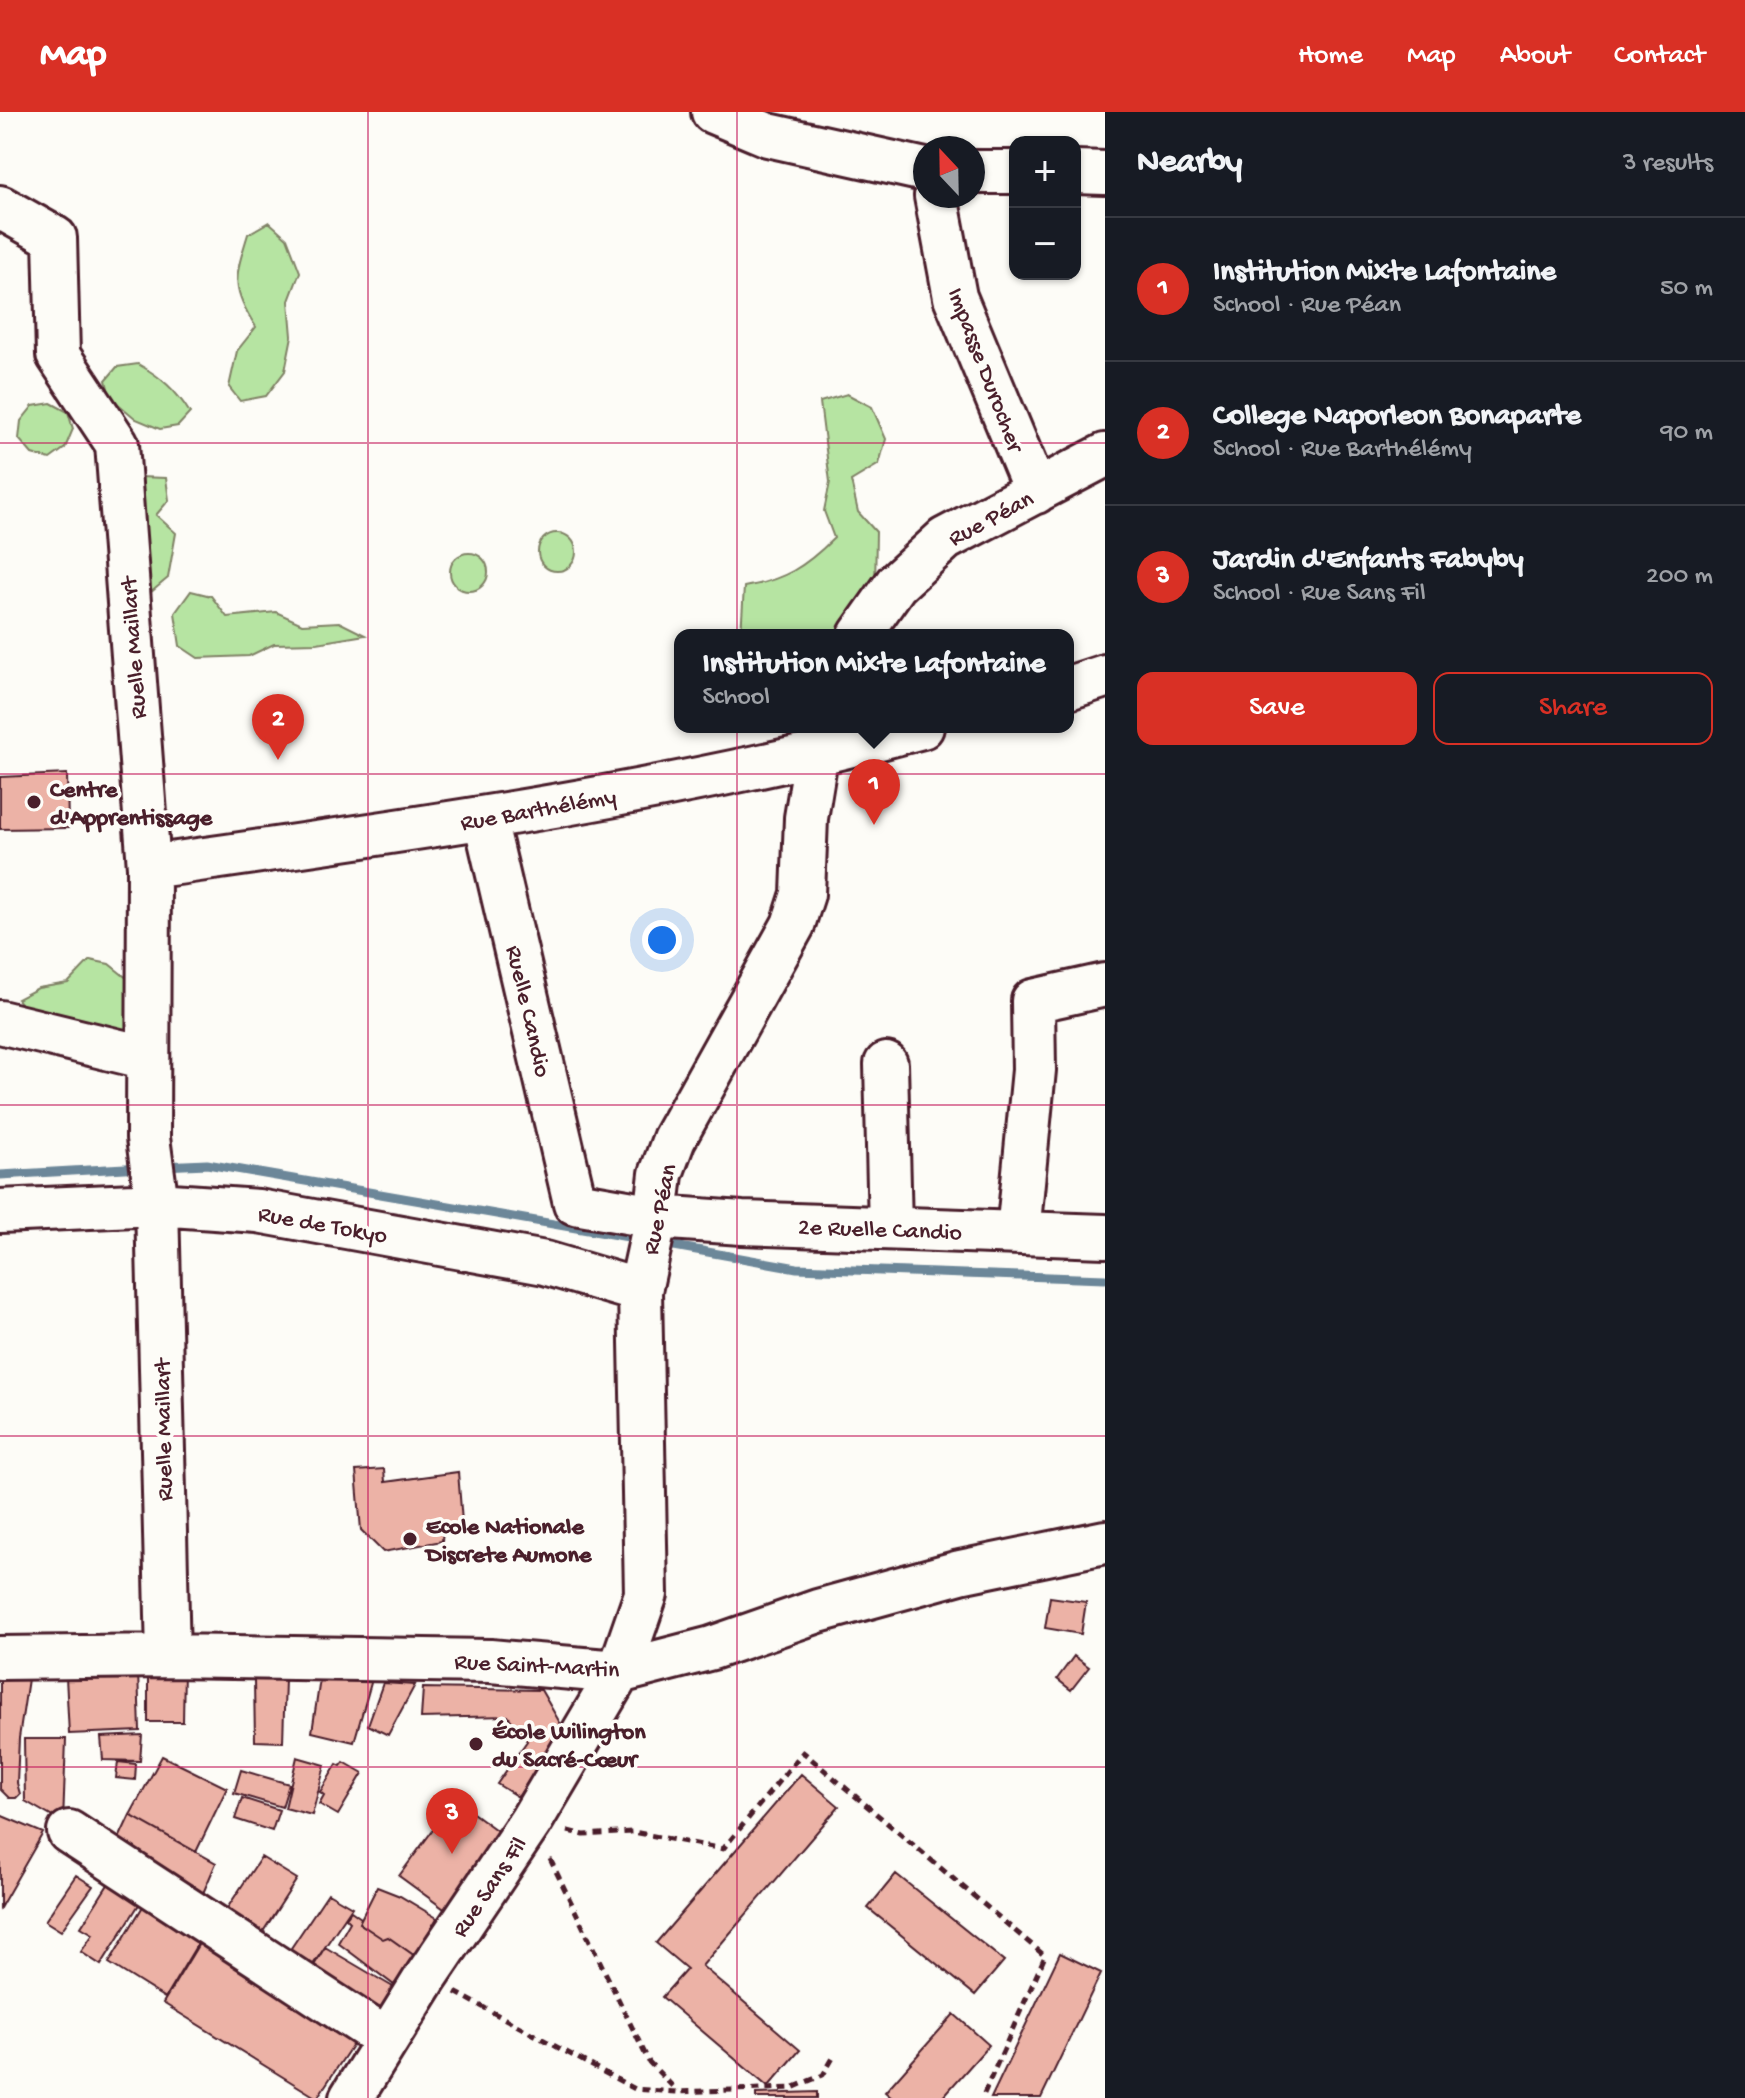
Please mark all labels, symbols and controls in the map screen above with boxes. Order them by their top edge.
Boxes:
text: Map [40,34,106,78]
text: Home [1298,40,1363,73]
text: Map [1407,40,1456,73]
text: About [1500,40,1570,73]
text: Contact [1614,40,1705,73]
north arrow [913,136,985,208]
map controls [1009,136,1081,280]
button: + [1009,136,1081,208]
text: Nearby [1137,144,1242,184]
text: 3 results [1623,149,1713,180]
button: − [1009,208,1081,280]
text: Institution Mixte Lafontaine [1213,256,1556,291]
text: 1 [1158,274,1168,305]
text: 50 m [1660,274,1713,305]
street label: Impasse Durocher [939,284,1029,459]
text: School · Rue Péan [1213,291,1401,322]
text: College Naporleon Bonaparte [1213,400,1581,435]
text: 2 [1157,418,1169,449]
text: 90 m [1661,418,1713,449]
text: School · Rue Barthélémy [1213,435,1472,466]
street label: Rue Péan [944,485,1040,555]
text: Jardin d'Enfants Fabyby [1213,544,1523,579]
text: 3 [1156,562,1170,593]
text: 200 m [1646,562,1713,593]
street label: Ruelle Maillart [116,574,155,720]
text: School · Rue Sans Fil [1213,579,1426,610]
popup [674,629,1074,733]
text: Institution Mixte Lafontaine [703,648,1045,683]
button: Save [1137,672,1417,745]
button: Share [1433,672,1713,745]
text: School [703,683,770,714]
pin: 2 [252,694,304,760]
pin: 1 [848,759,900,825]
place label: Centre d'Apprentissage [50,777,214,834]
street label: Rue Barthélémy [458,783,619,839]
marker: Centre d'Apprentissage [25,793,43,811]
your location [642,920,682,960]
street label: Ruelle Candio [497,943,556,1080]
street label: Rue Péan [638,1161,685,1258]
street label: Rue de Tokyo [256,1201,389,1252]
street label: 2e Ruelle Candio [797,1214,962,1249]
street label: Ruelle Maillart [150,1356,181,1501]
place label: Ecole Nationale Discrete Aumone [424,1514,593,1571]
marker: Ecole Nationale Discrete Aumone [401,1530,419,1548]
street label: Rue Saint-Martin [454,1649,621,1686]
place label: École Wilington du Sacré-Cœur [492,1719,646,1776]
marker: École Wilington du Sacré-Cœur [467,1735,485,1753]
pin: 3 [426,1788,478,1854]
street label: Rue Sans Fil [447,1832,535,1944]

